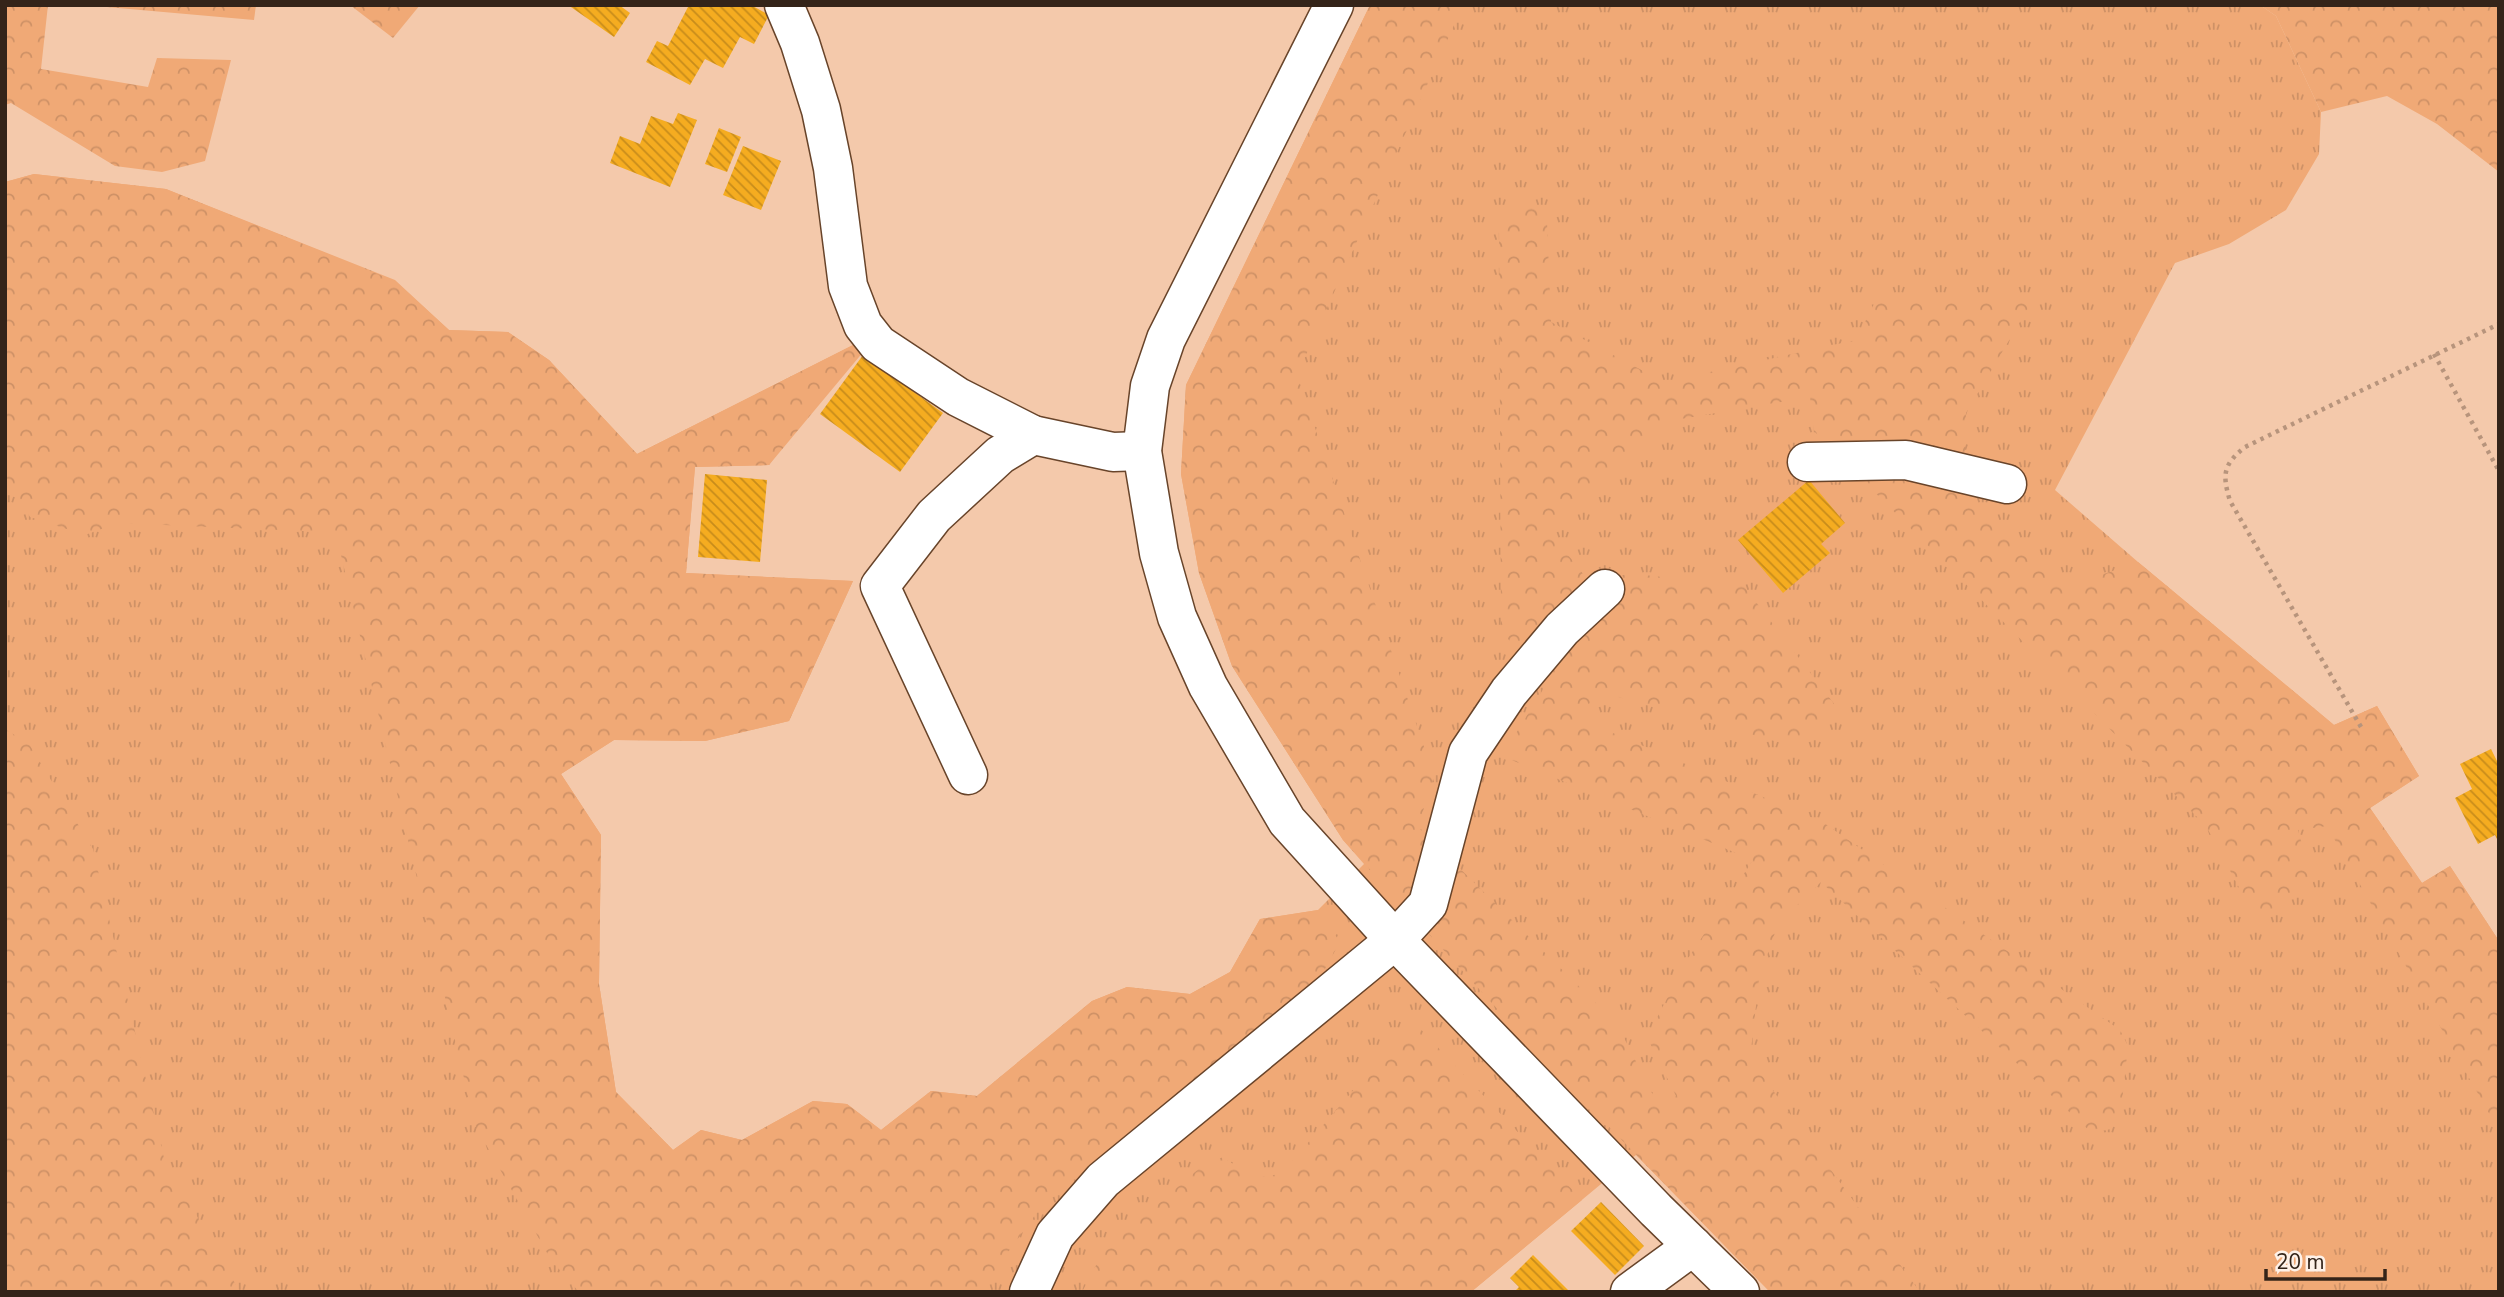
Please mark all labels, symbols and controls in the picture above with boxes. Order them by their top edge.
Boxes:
scale bar [2266,1238,2385,1282]
text: 20 m [2276,1248,2325,1276]

